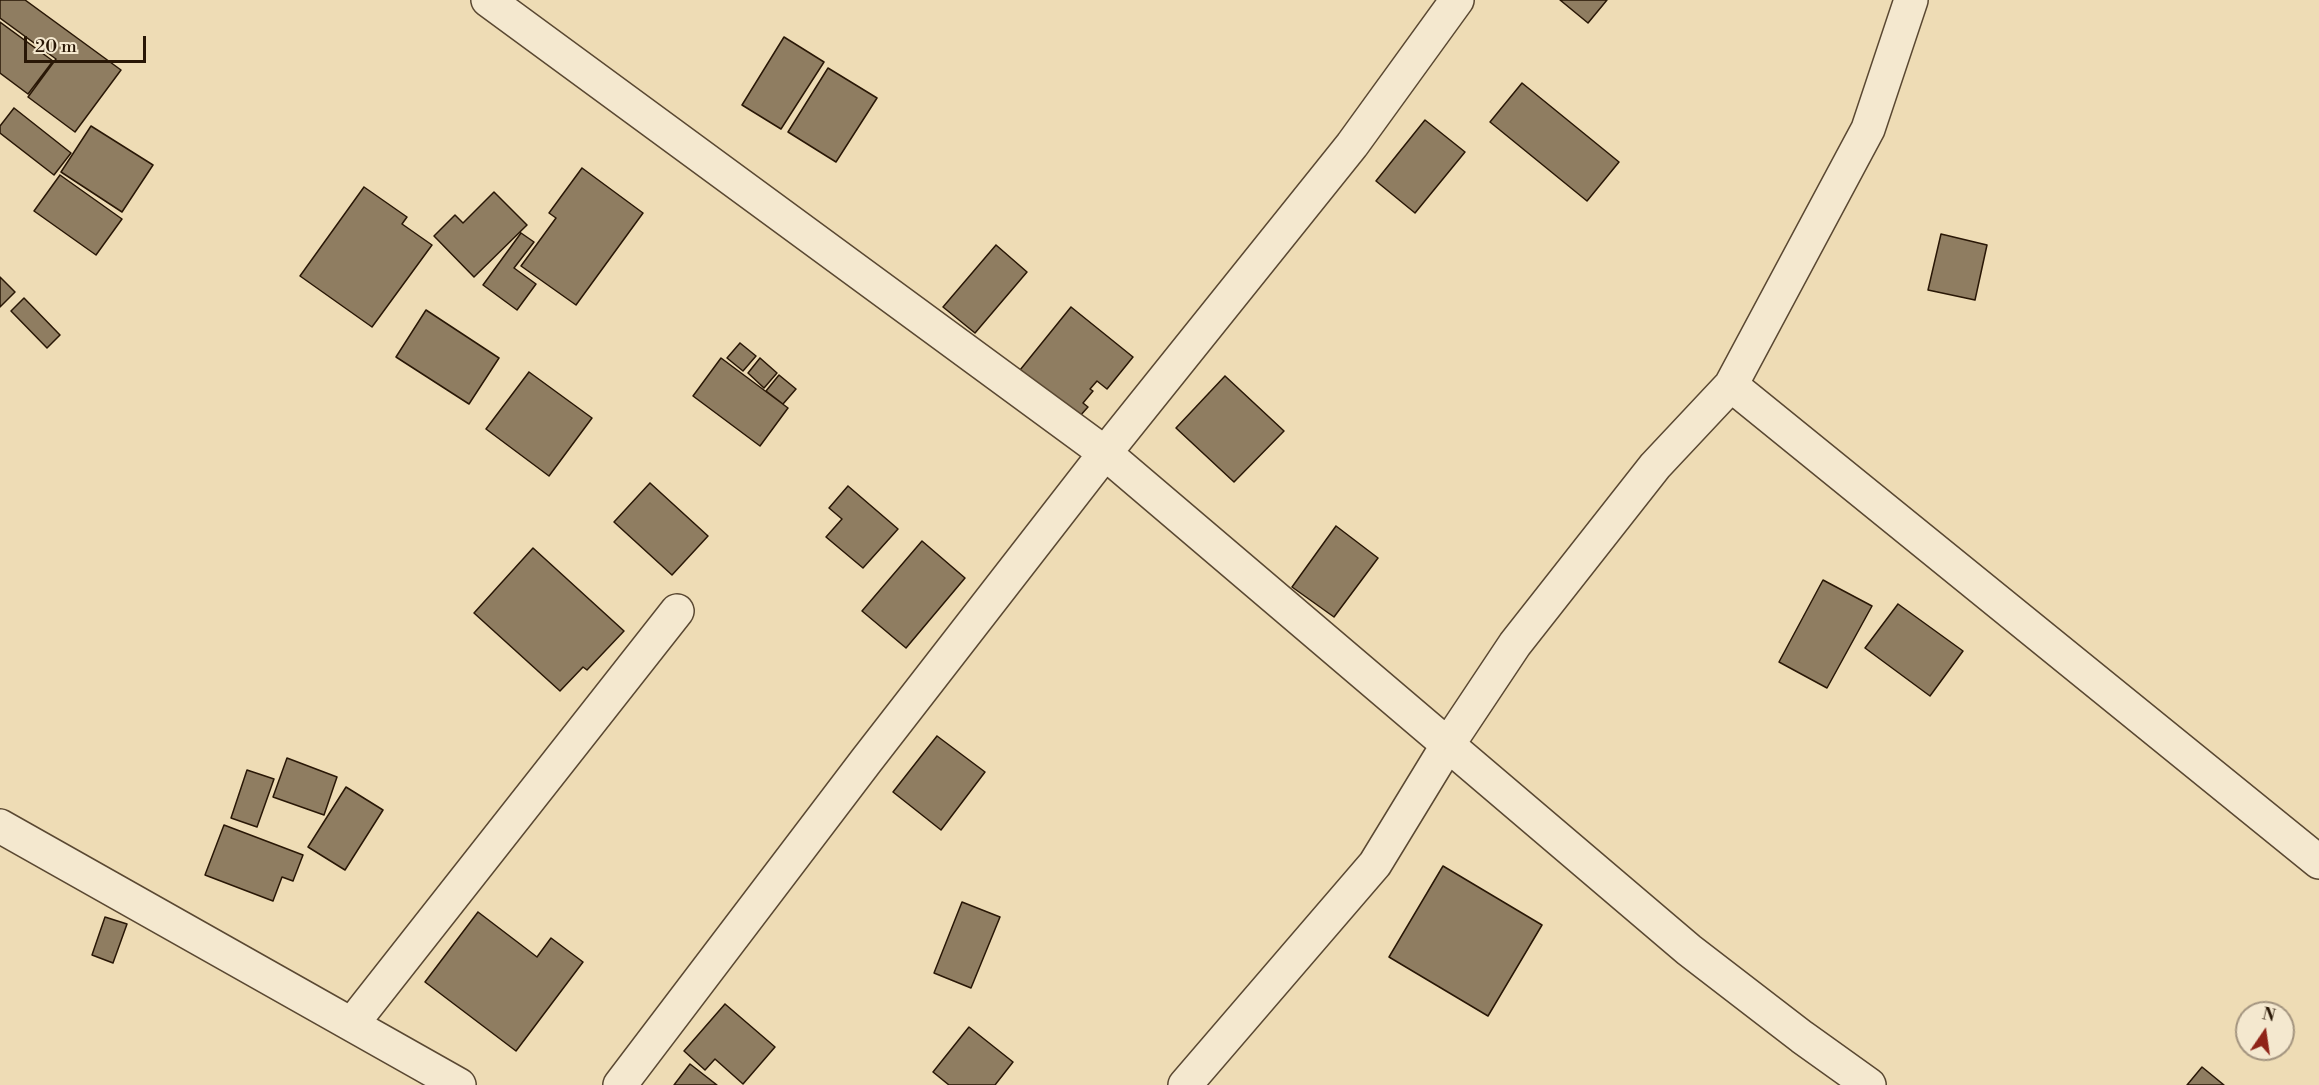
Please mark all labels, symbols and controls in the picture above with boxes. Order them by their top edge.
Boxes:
scale bar [27,24,148,62]
text: 20 m [35,35,77,58]
north arrow [2235,1001,2295,1061]
text: N [2260,1004,2277,1027]

